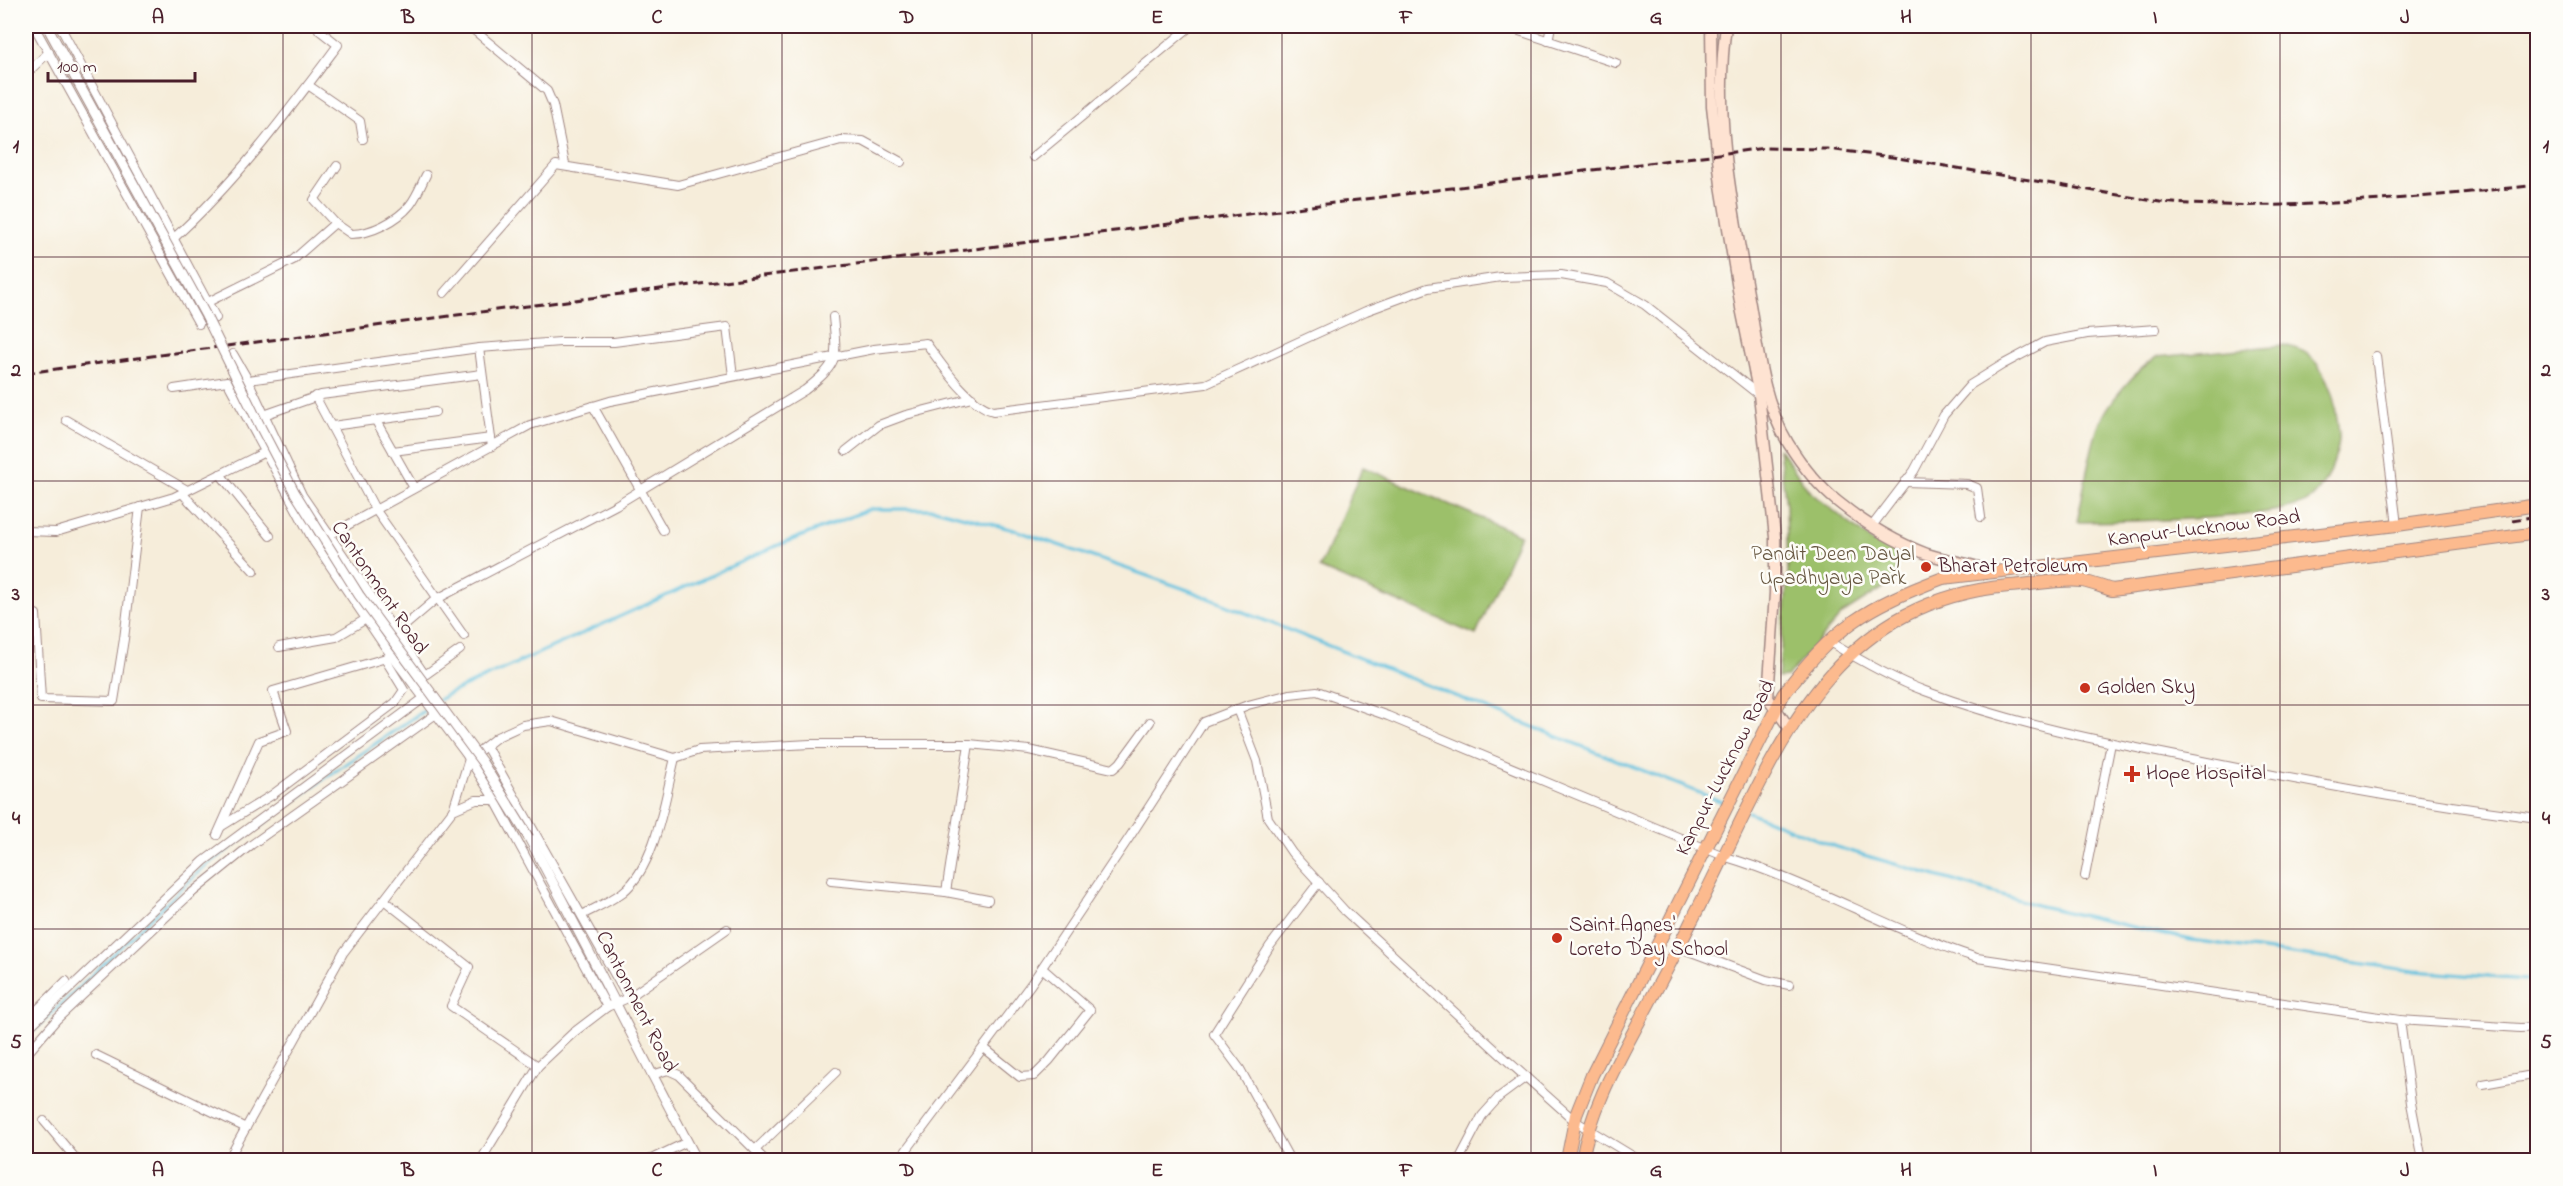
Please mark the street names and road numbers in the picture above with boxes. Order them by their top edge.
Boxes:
street label: Kanpur-Lucknow Road [2106,502,2302,556]
street label: Cantonment Road [323,515,435,661]
street label: Kanpur-Lucknow Road [1669,675,1783,861]
street label: Cantonment Road [587,926,685,1078]

